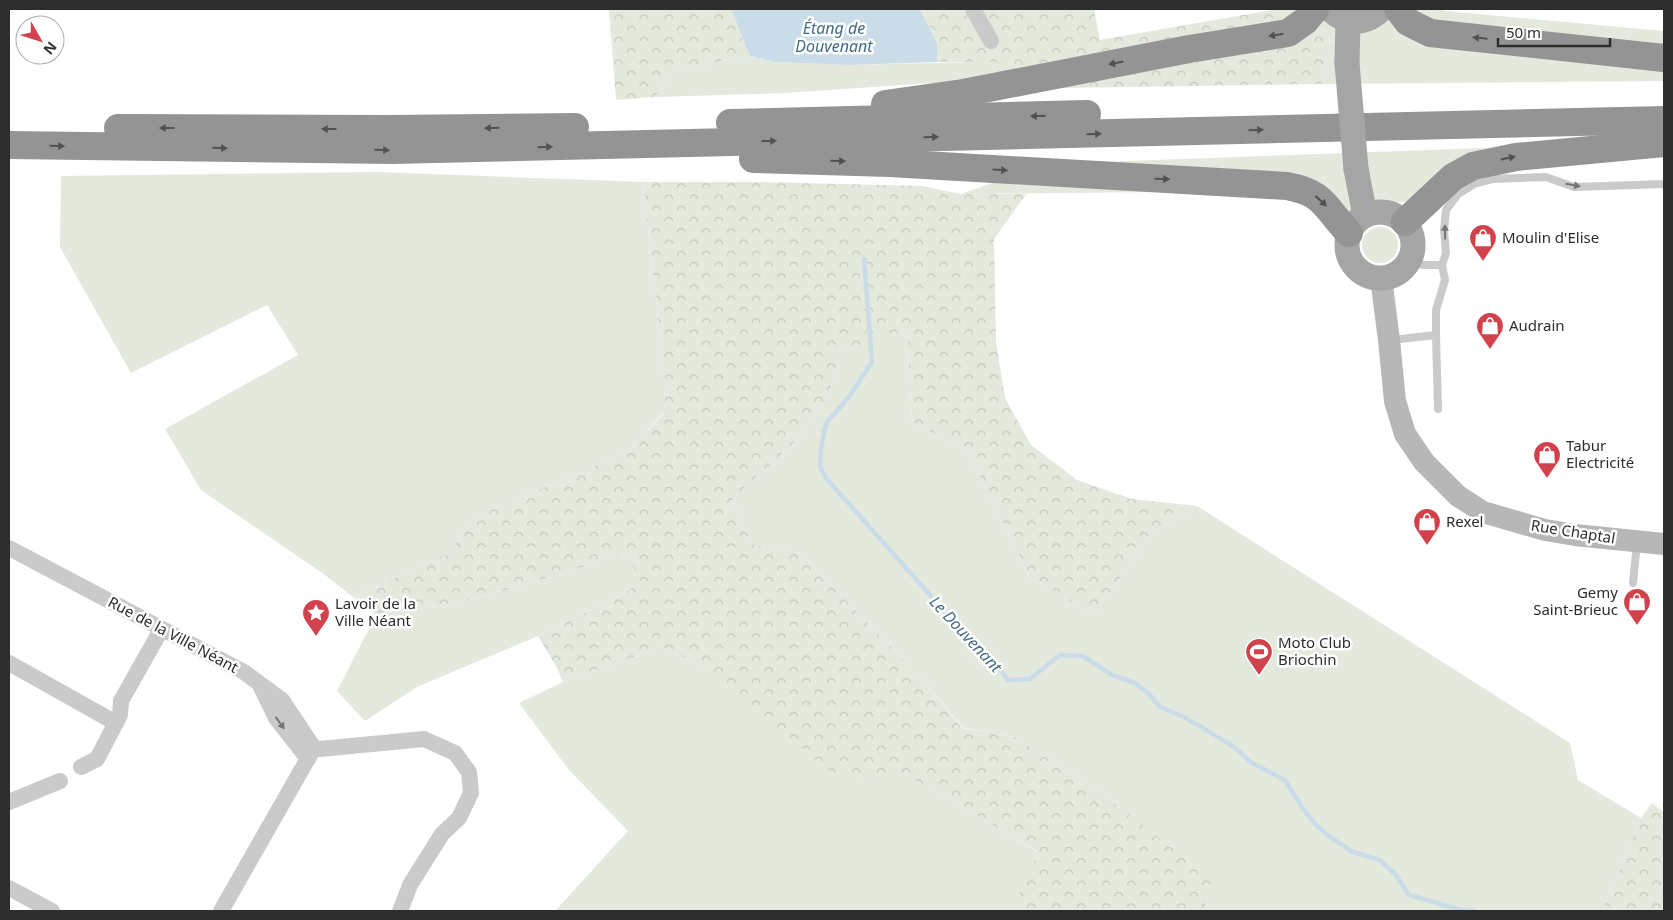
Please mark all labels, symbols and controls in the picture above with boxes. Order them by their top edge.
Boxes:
north arrow [15,15,65,65]
scale bar [1498,15,1610,47]
water label: Étang de Douvenant [795,17,873,57]
text: 50 m [1506,22,1541,42]
one-way arrow [1268,31,1284,39]
one-way arrow [1472,34,1488,42]
text: N [40,38,61,59]
one-way arrow [1108,60,1124,68]
one-way arrow [1030,112,1046,120]
one-way arrow [159,124,175,132]
one-way arrow [484,124,500,132]
one-way arrow [321,125,337,133]
one-way arrow [1248,125,1264,133]
one-way arrow [1086,129,1102,137]
one-way arrow [924,133,940,141]
one-way arrow [761,137,777,145]
one-way arrow [50,142,66,150]
one-way arrow [537,142,553,150]
one-way arrow [212,144,228,152]
one-way arrow [375,146,391,154]
one-way arrow [1500,154,1516,162]
one-way arrow [830,158,846,166]
one-way arrow [992,166,1008,174]
one-way arrow [1155,176,1171,184]
one-way arrow [1566,181,1582,189]
one-way arrow [1314,195,1326,207]
shop icon: Moulin d'Elise [1468,223,1498,262]
one-way arrow [1440,224,1448,240]
place label: Moulin d'Elise [1502,227,1599,247]
shop icon: Audrain [1475,311,1505,350]
place label: Audrain [1509,315,1565,335]
place label: Tabur Electricité [1566,435,1634,472]
shop icon: Tabur Electricité [1532,440,1562,479]
shop icon: Rexel [1412,507,1442,546]
place label: Rexel [1446,511,1483,531]
street label: Rue Chaptal [1530,514,1617,548]
place label: Gemy Saint-Brieuc [1533,582,1618,619]
shop icon: Gemy Saint-Brieuc [1622,587,1652,626]
street label: Rue de la Ville Néant [105,591,243,677]
water label: Le Douvenant [925,591,1008,678]
place label: Lavoir de la Ville Néant [335,593,416,630]
place icon: Lavoir de la Ville Néant [301,598,331,637]
place label: Moto Club Briochin [1278,632,1351,669]
sports icon: Moto Club Briochin [1244,637,1274,676]
one-way arrow [275,716,285,730]

